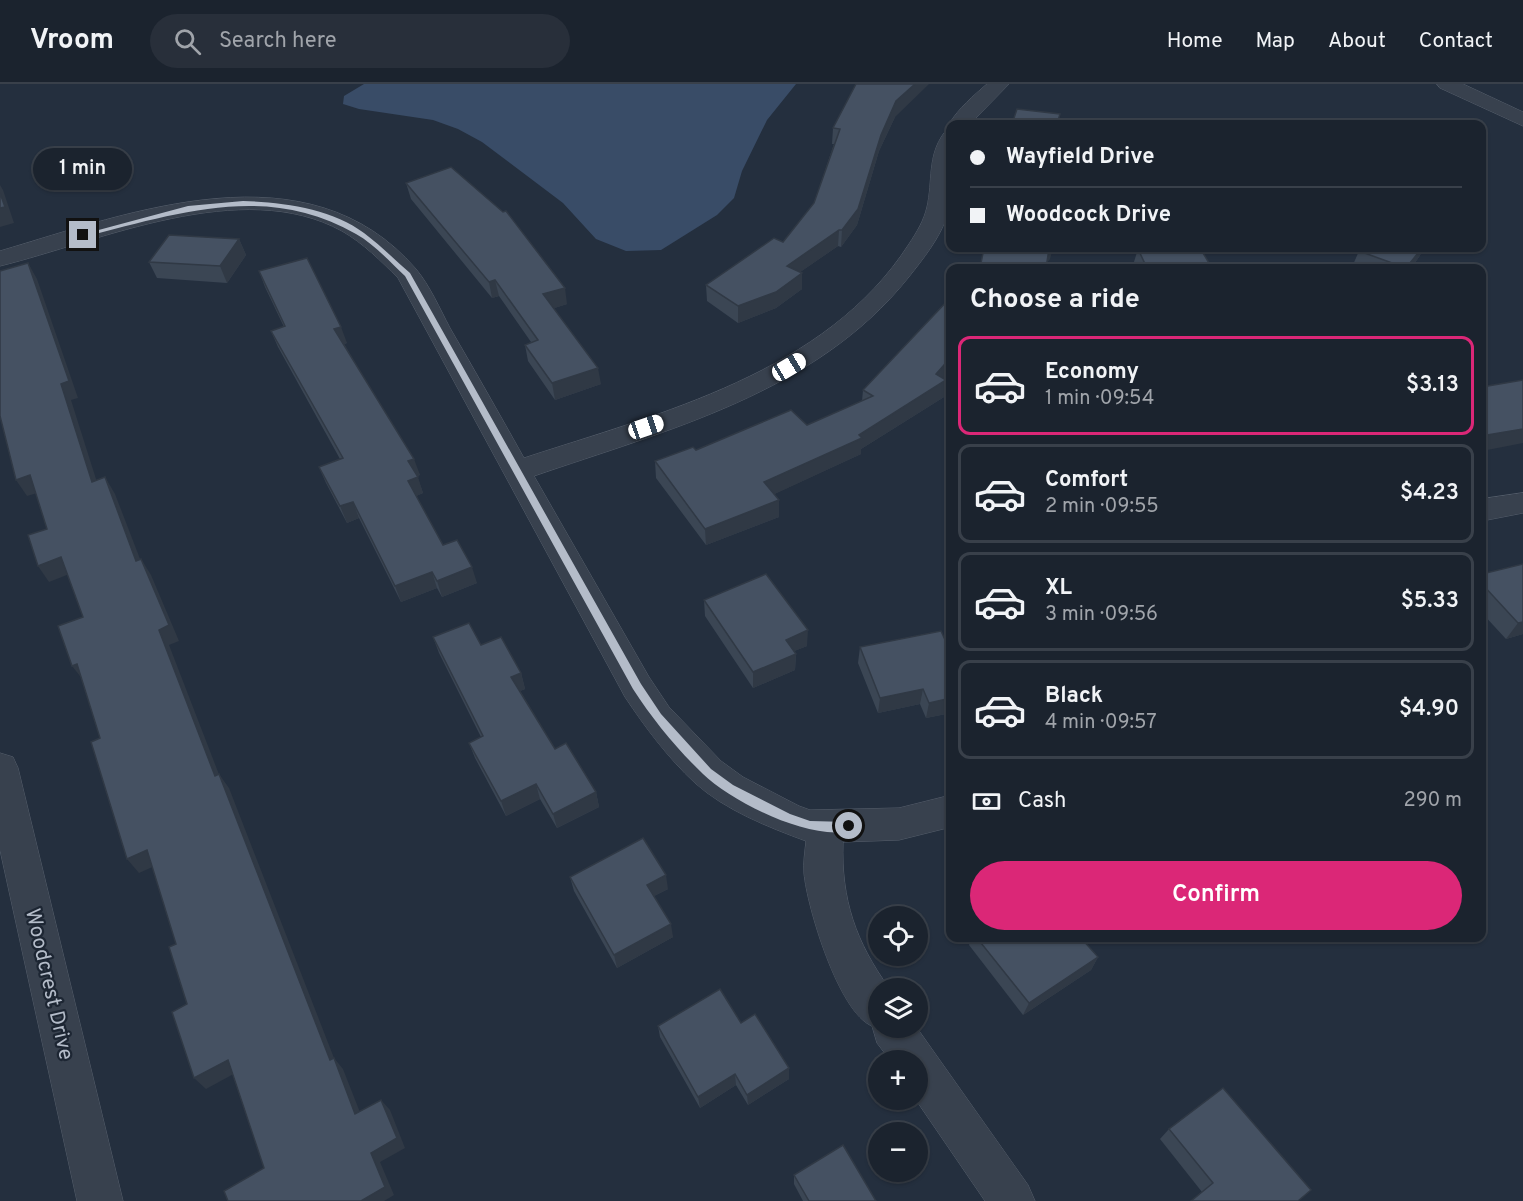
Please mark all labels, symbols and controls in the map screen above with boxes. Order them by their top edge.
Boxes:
search box [150,14,570,68]
text: Vroom [30,23,114,59]
icon: search [171,25,204,58]
text: Search here [219,28,337,55]
text: Home [1167,28,1223,55]
text: Map [1256,28,1295,55]
text: About [1328,28,1386,55]
text: Contact [1419,28,1493,55]
text: Wayfield Drive [1006,144,1154,171]
callout: 1 min [34,148,132,190]
text: 1 min [59,156,106,182]
text: Woodcock Drive [1006,202,1171,229]
route end [69,221,96,248]
text: Choose a ride [970,283,1140,317]
car [769,350,809,384]
icon: car [973,359,1027,413]
text: Economy [1045,359,1139,386]
text: $3.13 [1406,372,1459,399]
text: 1 min · 09:54 [1045,386,1154,412]
car [626,413,666,441]
icon: car [973,467,1027,521]
text: Comfort [1045,467,1128,494]
text: $4.23 [1400,480,1459,507]
text: 2 min · 09:55 [1045,494,1159,520]
icon: car [973,575,1027,629]
text: XL [1045,575,1072,602]
text: $5.33 [1401,588,1459,615]
text: 3 min · 09:56 [1045,602,1158,628]
icon: car [973,683,1027,737]
text: Black [1045,683,1103,710]
text: $4.90 [1399,696,1459,723]
text: 4 min · 09:57 [1045,710,1157,736]
icon: cash [970,785,1003,818]
text: Cash [1018,788,1067,815]
text: 290 m [1404,788,1462,814]
route start [835,812,862,839]
button: Confirm [970,861,1462,930]
street label: Woodcrest Drive [18,906,79,1063]
map controls [868,906,928,1182]
button: locate [868,906,928,966]
button: layers [868,978,928,1038]
button: + [868,1050,928,1110]
button: − [868,1122,928,1182]

